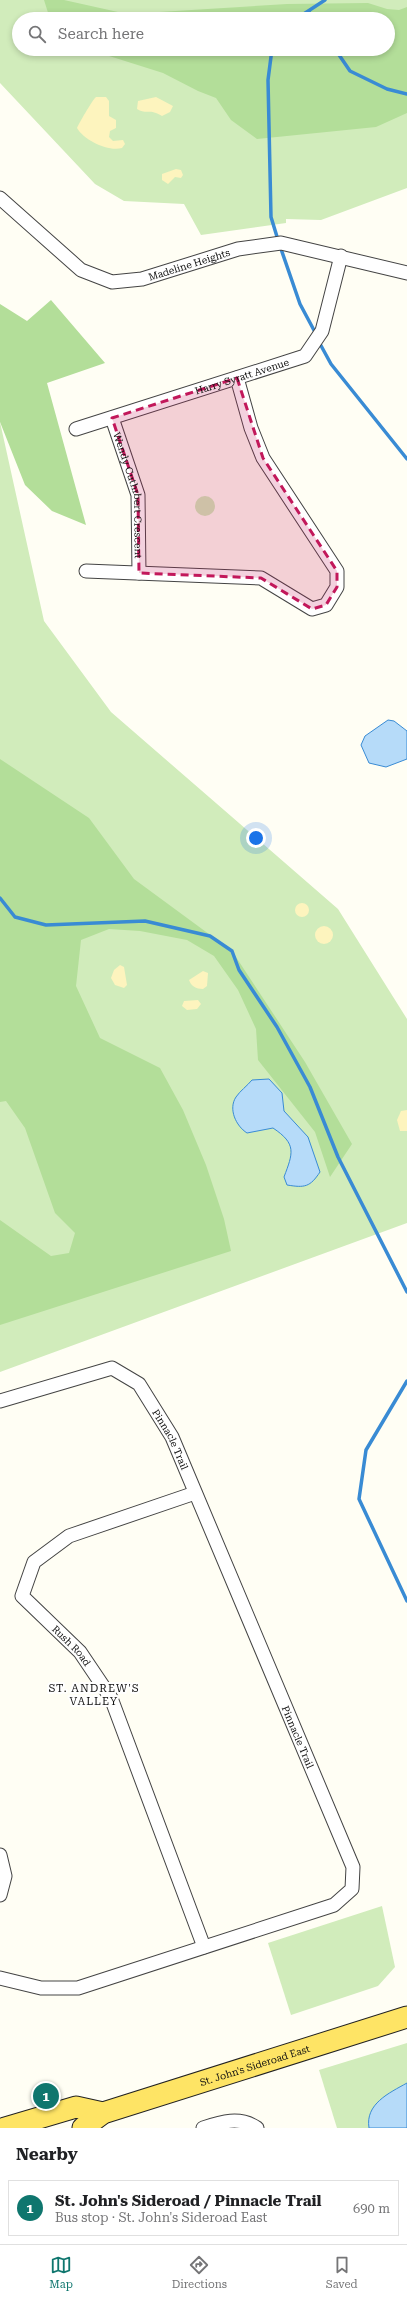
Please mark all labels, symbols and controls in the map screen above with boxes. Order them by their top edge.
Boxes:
search box [12,12,395,56]
icon: search [26,23,48,45]
text: Search here [58,25,144,43]
street label: Madeline Heights [147,247,232,283]
street label: Harry Syratt Avenue [194,356,291,397]
street label: Wendy Cuthrbert Crescent [111,431,144,559]
your location [246,828,266,848]
street label: Pinnacle Trail [150,1407,190,1471]
street label: Rush Road [50,1623,93,1668]
district label: ST. ANDREW'S VALLEY [48,1682,140,1708]
street label: Pinnacle Trail [280,1704,316,1770]
street label: St. John's Sideroad East [198,2043,311,2088]
pin: 1 [33,2081,59,2111]
text: Nearby [16,2144,78,2164]
text: St. John's Sideroad / Pinnacle Trail [55,2192,321,2210]
text: 1 [26,2201,34,2216]
text: 690 m [353,2201,390,2216]
text: Bus stop · St. John's Sideroad East [55,2210,267,2225]
tab: Map [49,2254,73,2291]
tab: Directions [172,2254,227,2291]
tab: Saved [326,2254,358,2291]

